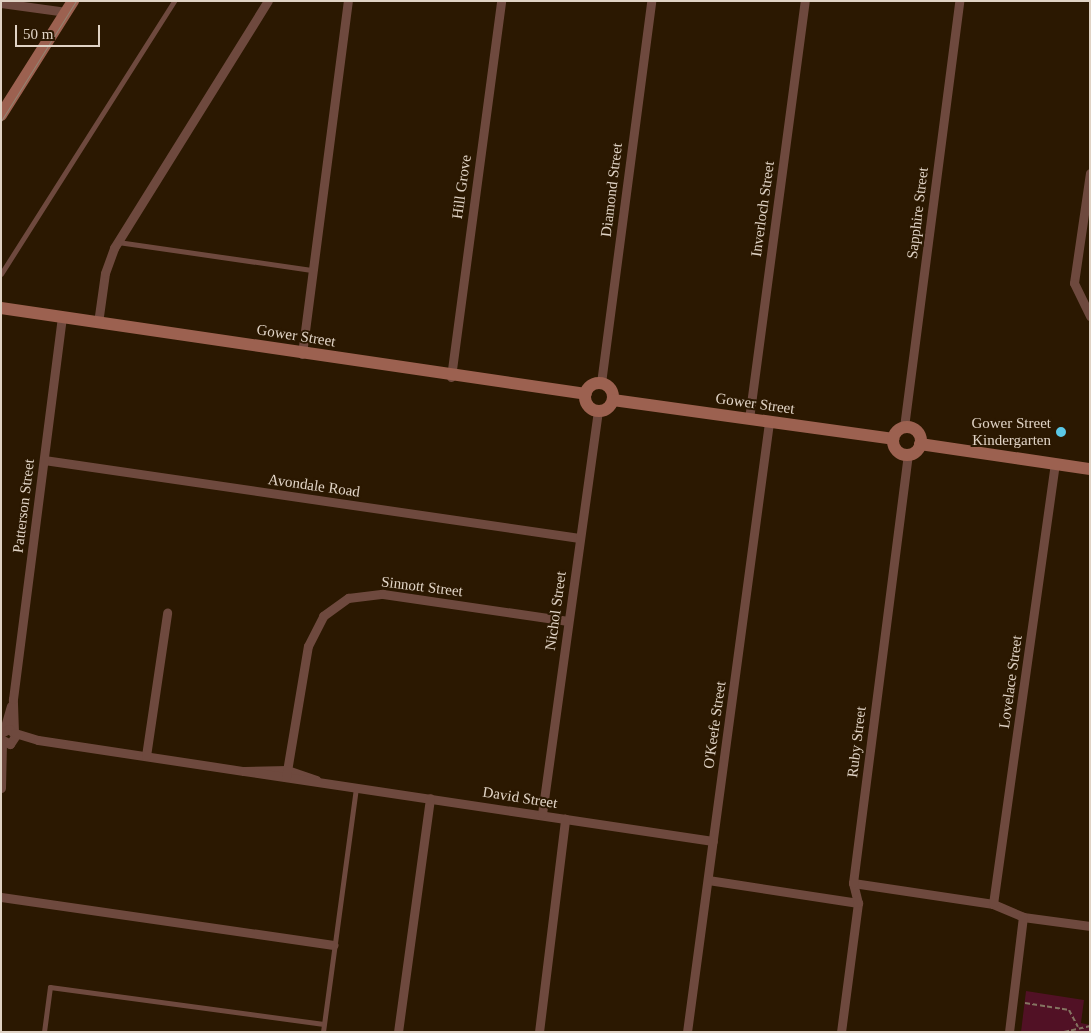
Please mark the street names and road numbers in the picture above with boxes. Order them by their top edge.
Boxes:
street label: Diamond Street [597,142,627,238]
street label: Hill Grove [449,154,475,220]
street label: Inverloch Street [747,160,779,258]
street label: Sapphire Street [903,166,933,260]
street label: Gower Street [255,321,337,351]
street label: Gower Street [714,390,796,418]
street label: Patterson Street [9,458,39,554]
street label: Avondale Road [267,471,361,501]
street label: Nichol Street [542,570,570,652]
street label: Sinnott Street [380,573,464,601]
street label: Lovelace Street [996,634,1026,730]
street label: O'Keefe Street [700,680,730,770]
street label: Ruby Street [844,706,870,778]
street label: David Street [481,783,559,813]

